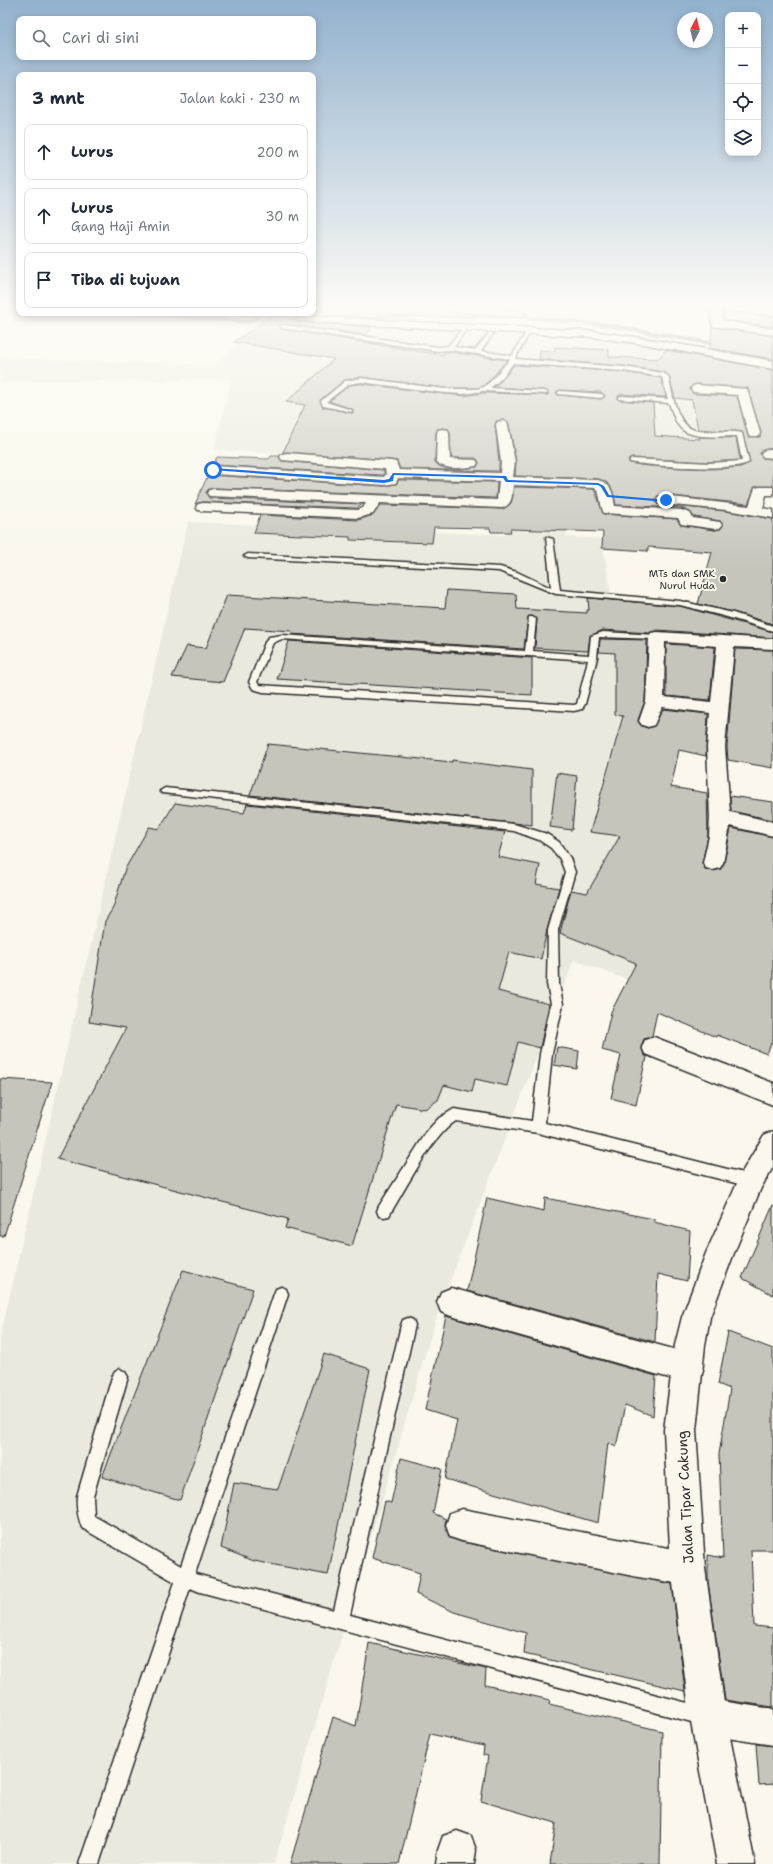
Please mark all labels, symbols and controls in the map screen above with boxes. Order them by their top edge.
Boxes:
north arrow [677,12,713,48]
map controls [725,12,761,156]
button: + [725,12,761,48]
search box [16,16,316,60]
icon: search [30,27,52,49]
text: Cari di sini [62,28,139,48]
button: − [725,48,761,84]
button: locate [725,84,761,120]
text: 3 mnt [32,87,85,109]
text: Jalan kaki · 230 m [179,90,300,107]
button: layers [725,120,761,156]
icon: ahead [33,141,55,163]
text: Lurus [71,142,113,162]
text: 200 m [257,144,299,161]
text: Lurus [71,198,113,218]
icon: ahead [33,205,55,227]
text: 30 m [265,208,299,225]
text: Gang Haji Amin [71,218,170,235]
icon: arrive [33,269,55,291]
text: Tiba di tujuan [71,270,180,290]
route start [204,461,222,479]
route end [657,491,675,509]
place label: MTs dan SMK Nurul Huda [649,567,716,592]
marker: MTs dan SMK Nurul Huda [718,574,728,584]
street label: Jalan Tipar Cakung [673,1430,697,1564]

